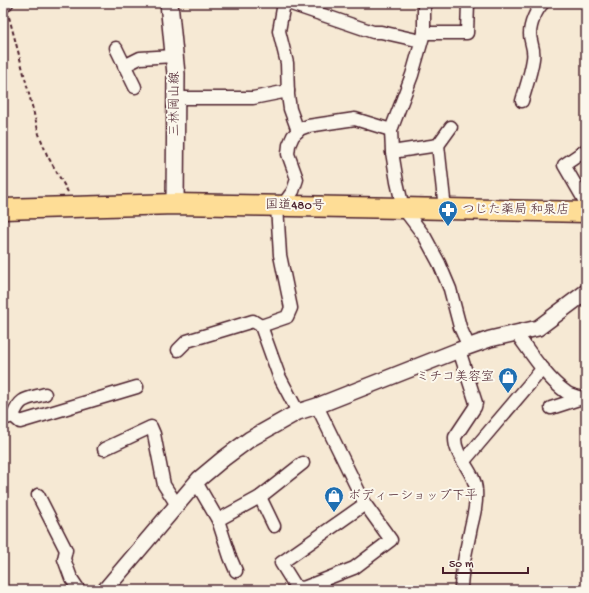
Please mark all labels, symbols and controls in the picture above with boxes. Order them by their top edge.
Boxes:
street label: 三林岡山線 [167,71,183,137]
street label: 国道480号 [265,197,325,214]
pharmacy icon: つじた薬局 和泉店 [437,199,459,227]
place label: つじた薬局 和泉店 [462,202,569,218]
shop icon: ミチコ美容室 [497,366,519,394]
place label: ミチコ美容室 [416,370,494,385]
shop icon: ボディーショップ下平 [323,485,345,513]
place label: ボディーショップ下平 [348,488,478,504]
scale bar [443,549,528,575]
text: 50 m [449,558,474,572]

